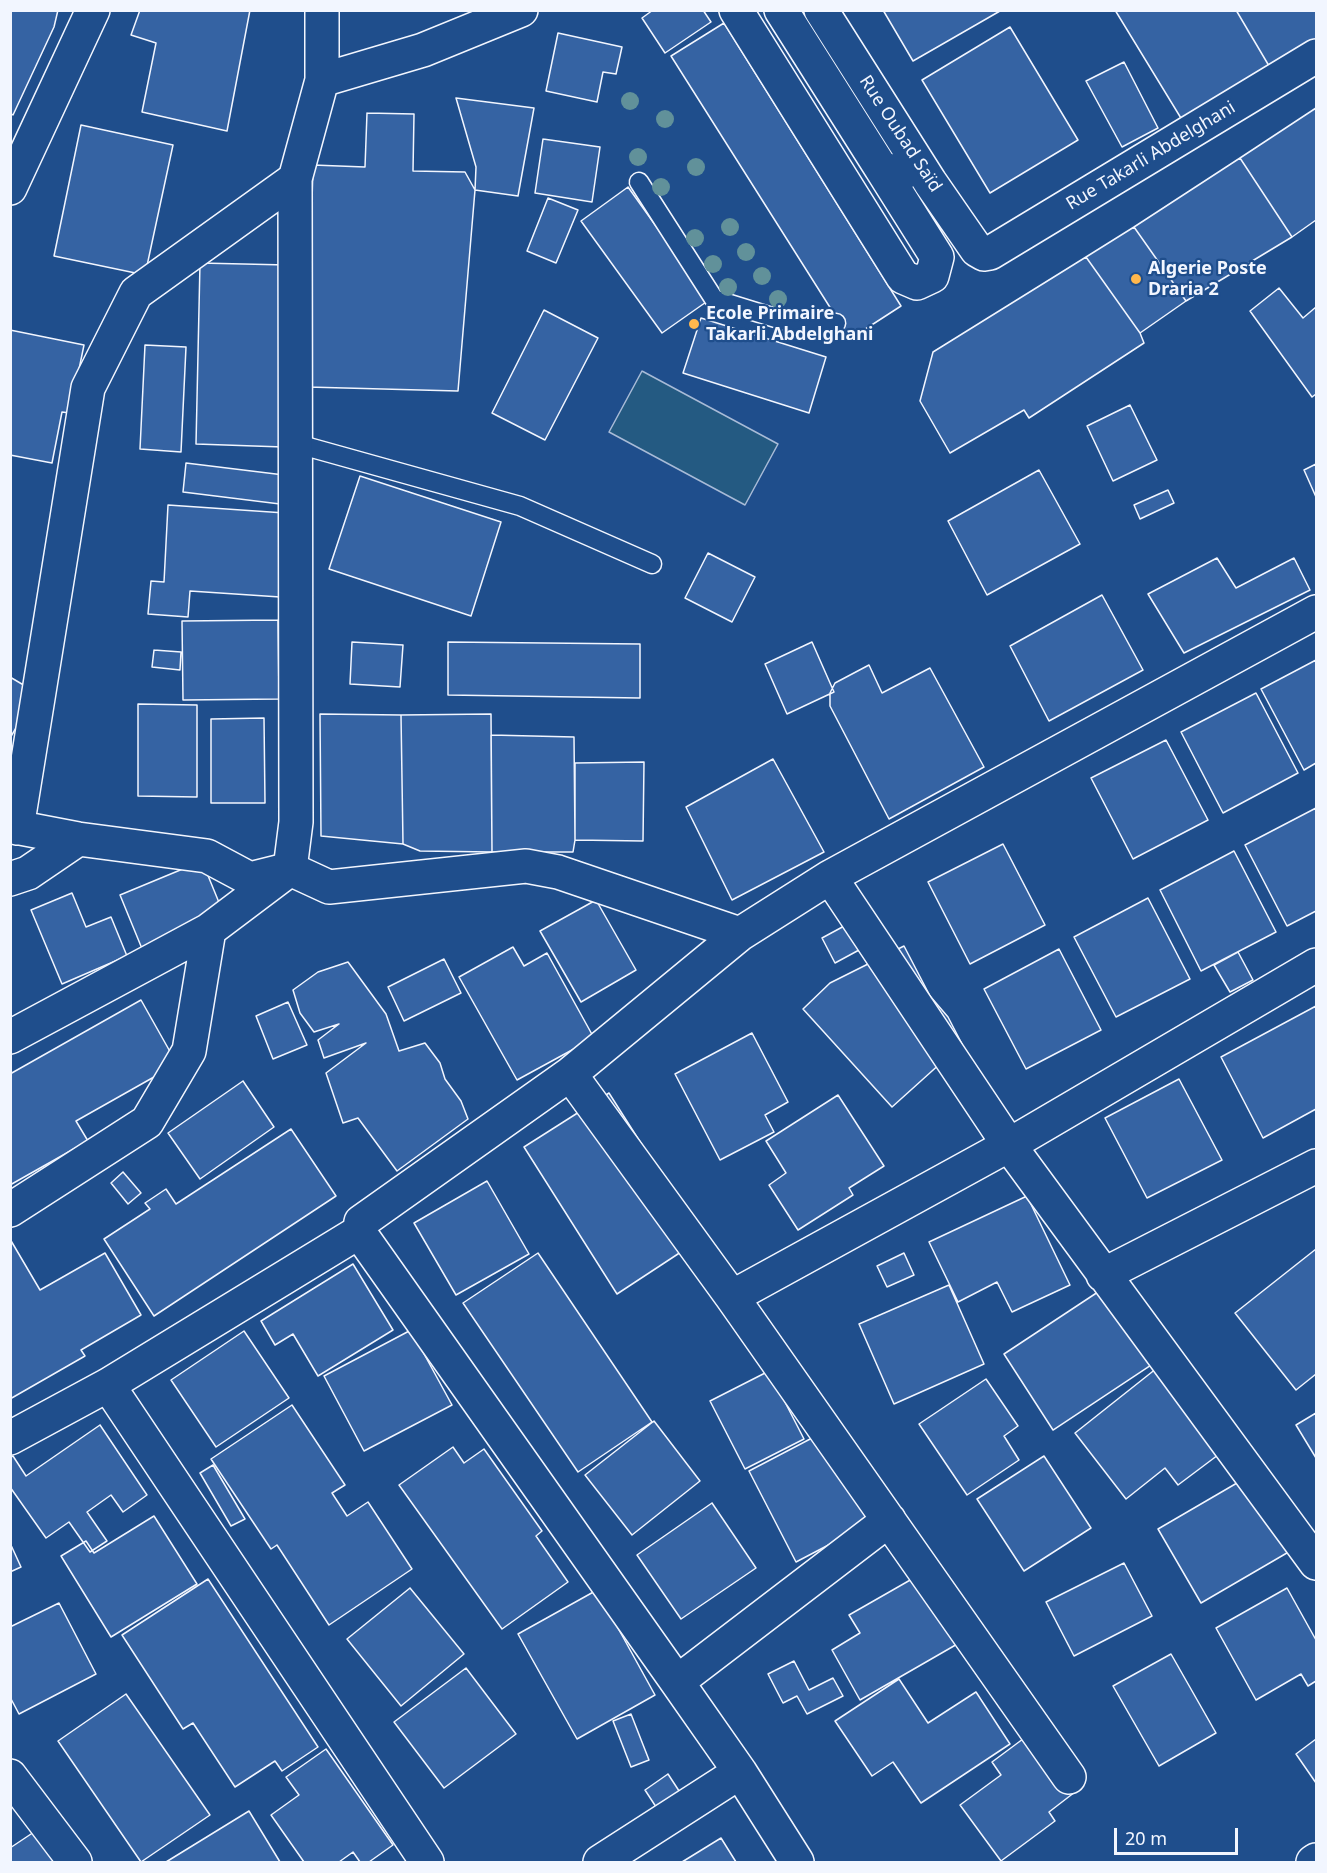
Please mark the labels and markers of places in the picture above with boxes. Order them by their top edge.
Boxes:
place label: Algerie Poste Draria 2 [1148,258,1267,300]
marker: Algerie Poste Draria 2 [1129,272,1143,286]
place label: Ecole Primaire Takarli Abdelghani [706,303,873,346]
marker: Ecole Primaire Takarli Abdelghani [687,317,701,331]

